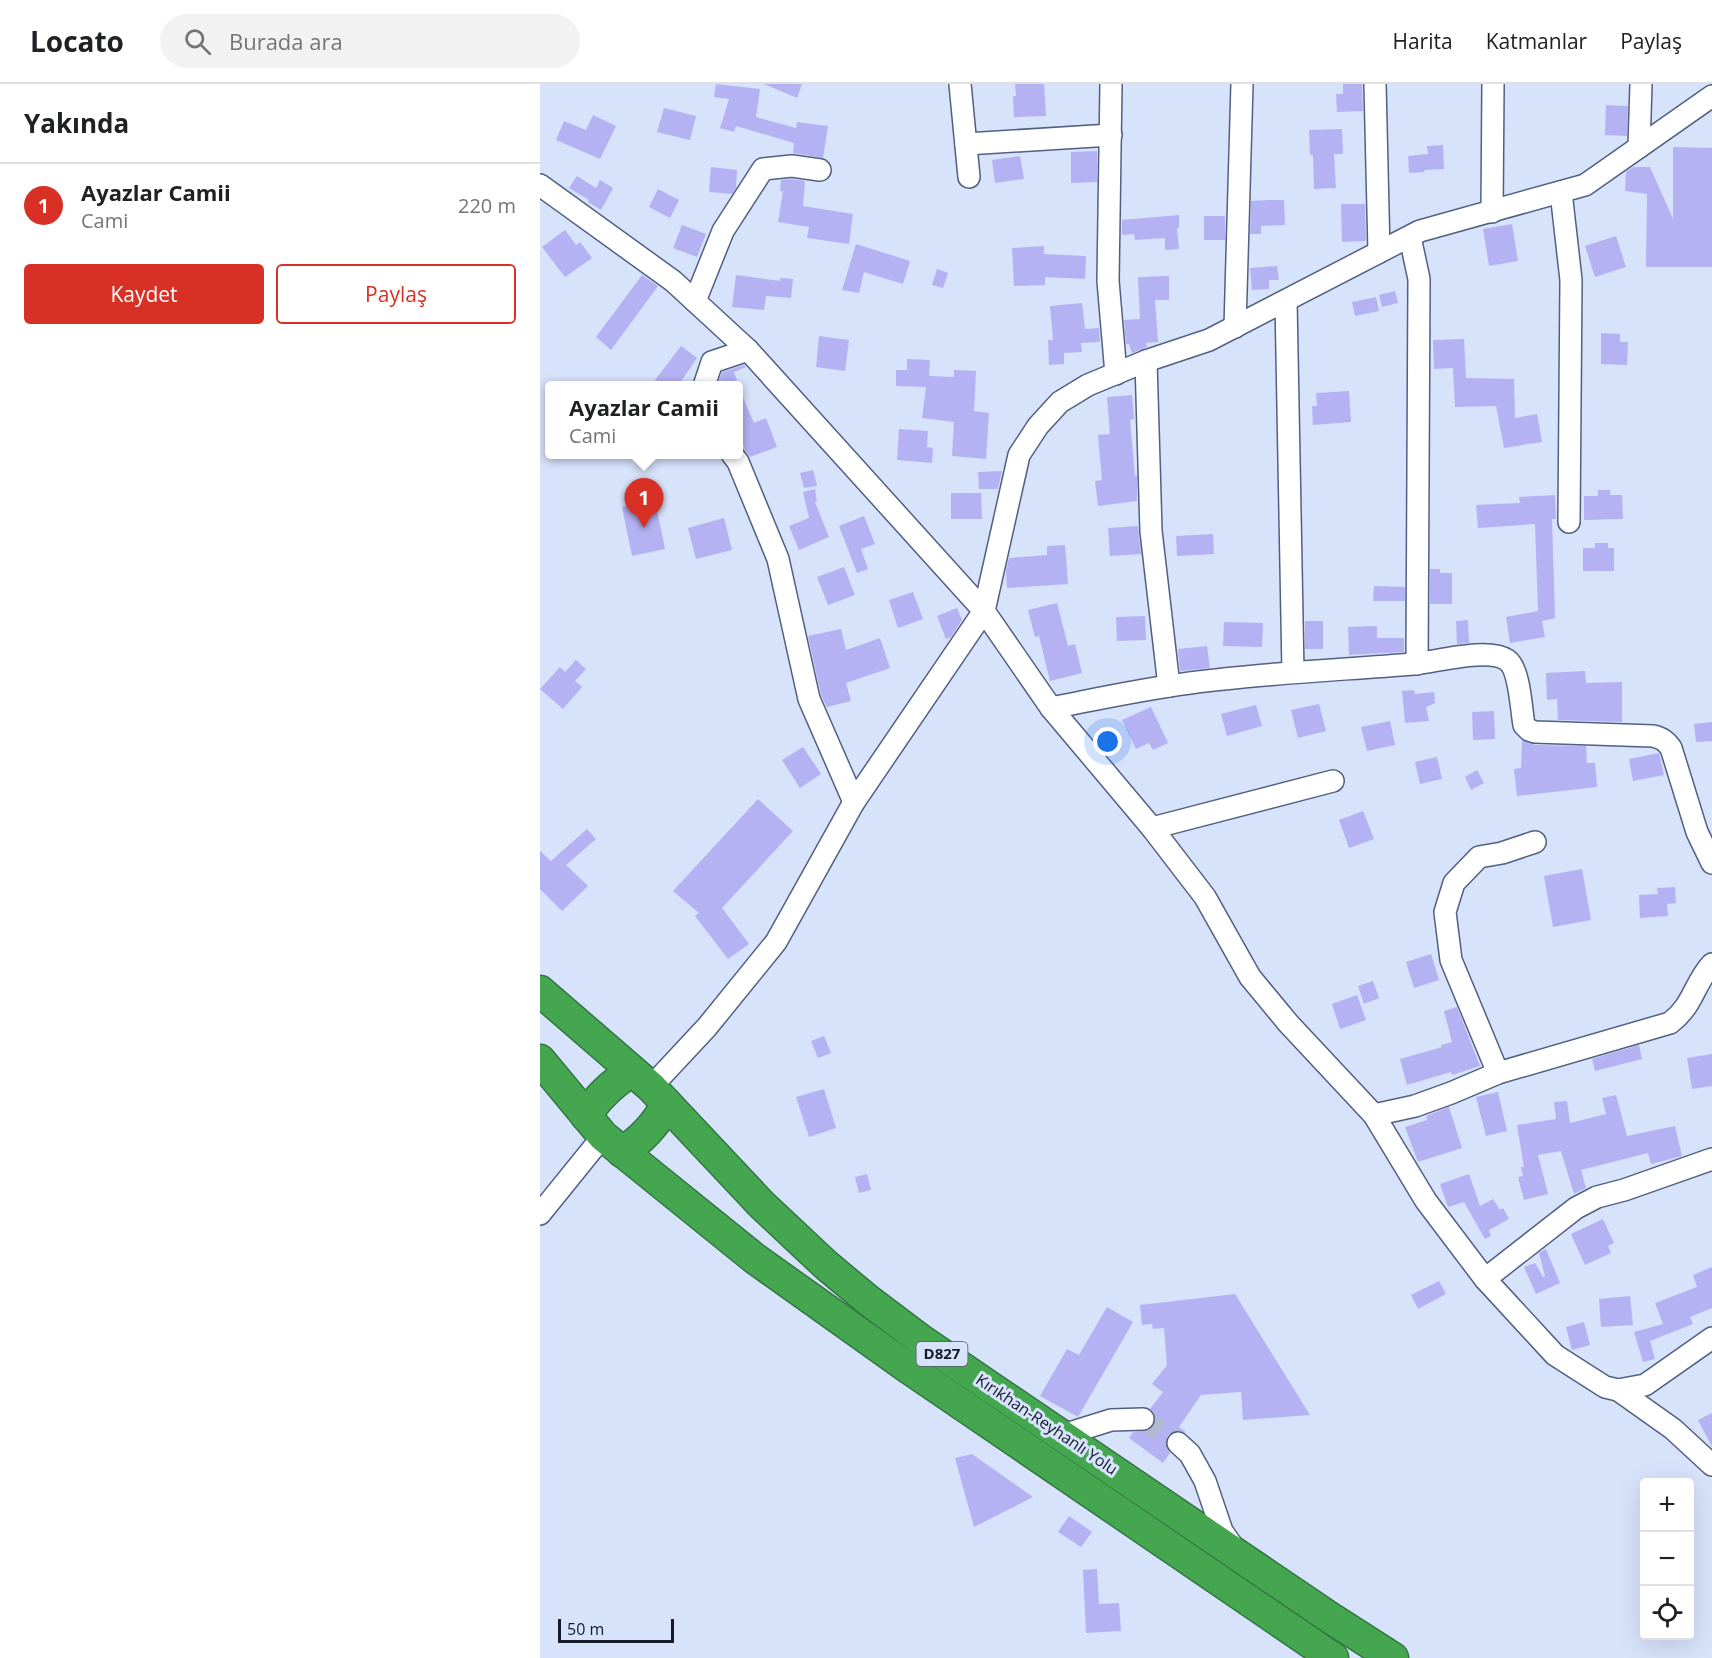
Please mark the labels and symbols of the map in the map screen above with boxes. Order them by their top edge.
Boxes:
pin: 1 [624,478,664,528]
your location [1093,727,1122,756]
road number: D827 [916,1342,968,1366]
street label: Kırıkhan-Reyhanlı Yolu [972,1368,1122,1480]
scale bar [558,1616,674,1644]

